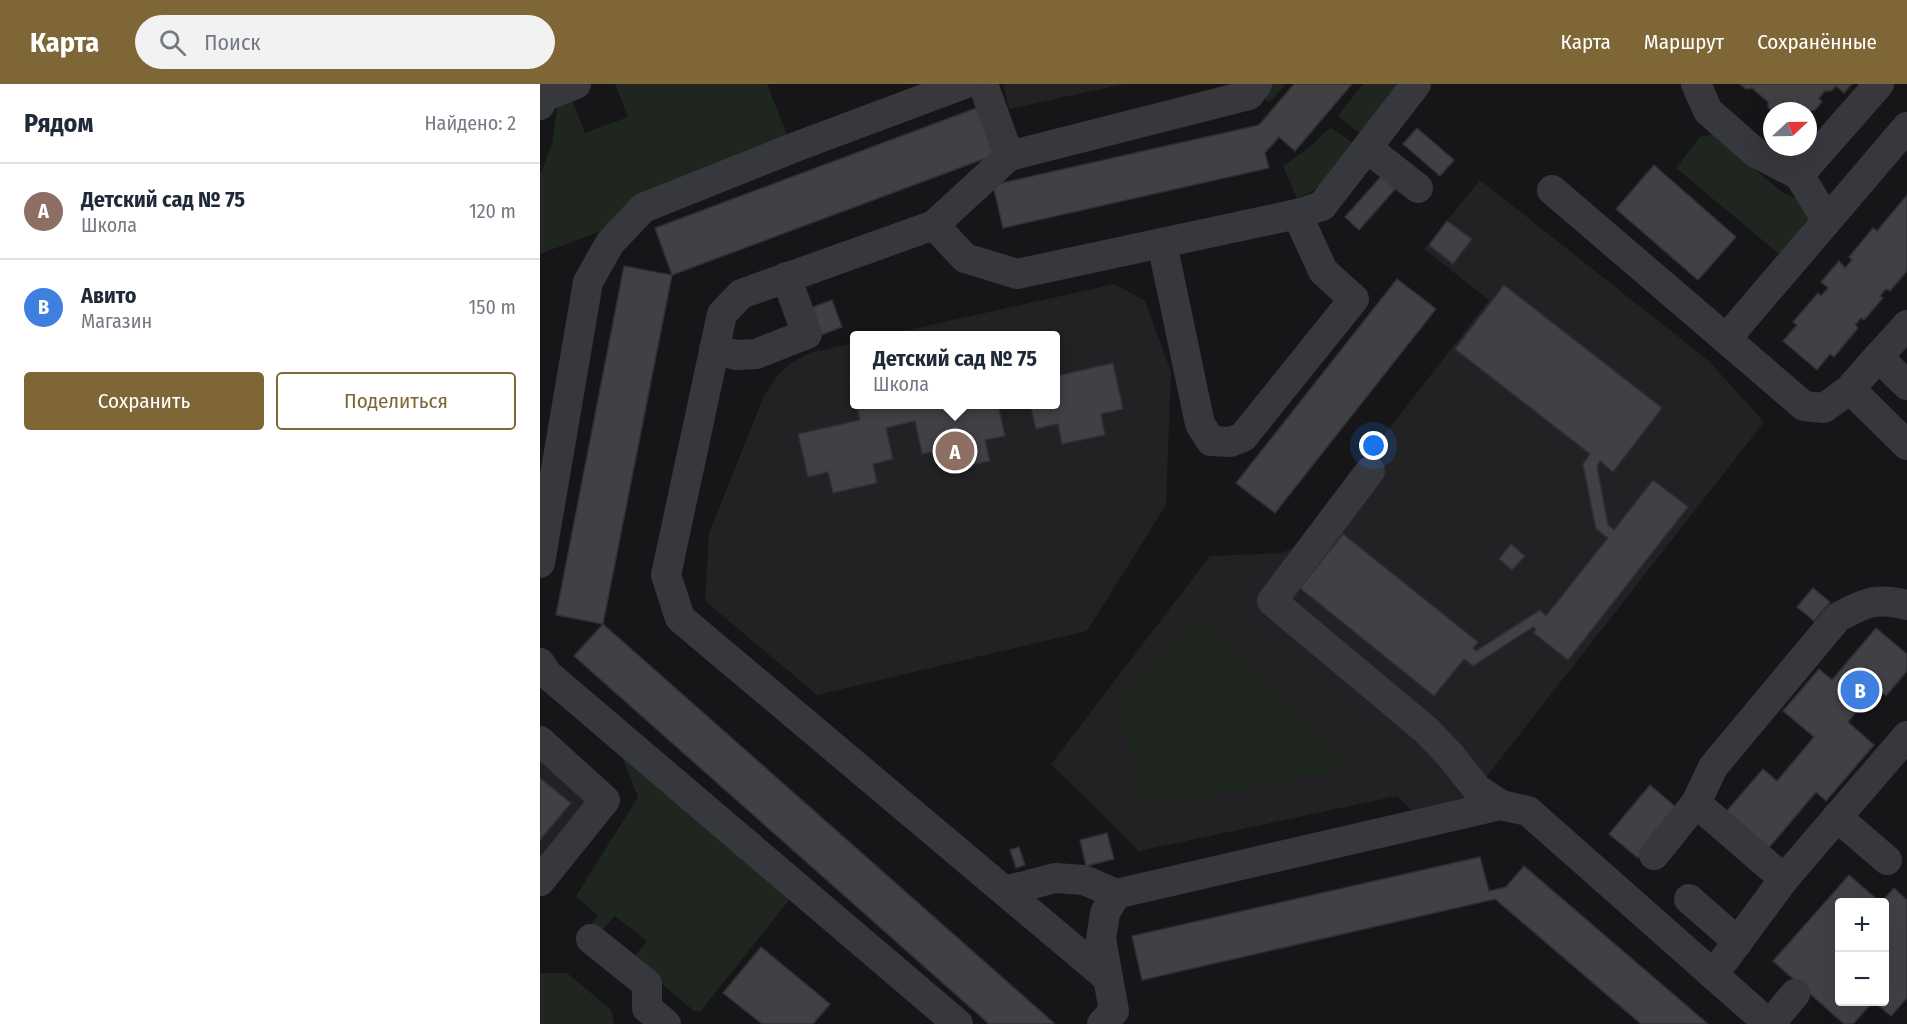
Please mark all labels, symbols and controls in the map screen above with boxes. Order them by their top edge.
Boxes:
search box [135,15,555,69]
text: Карта [30,26,99,59]
icon: search [156,26,189,59]
text: Поиск [204,29,261,56]
text: Карта [1561,29,1611,55]
text: Маршрут [1644,29,1724,55]
text: Сохранённые [1757,29,1877,55]
north arrow [1763,102,1817,156]
text: Рядом [24,108,93,139]
text: Найдено: 2 [424,111,516,135]
text: Детский сад № 75 [81,186,245,213]
text: A [38,199,49,223]
text: 120 m [469,199,516,223]
text: Школа [81,213,137,237]
text: Авито [81,282,137,309]
text: B [38,295,49,319]
text: 150 m [469,295,516,319]
text: Магазин [81,309,152,333]
popup [850,331,1060,409]
text: Детский сад № 75 [873,345,1037,372]
button: Сохранить [24,372,264,430]
button: Поделиться [276,372,516,430]
text: Школа [873,372,929,396]
pin: A [936,428,974,473]
your location [1359,431,1388,460]
pin: B [1840,668,1880,712]
map controls [1835,898,1889,1006]
button: + [1835,898,1889,952]
button: − [1835,952,1889,1006]

